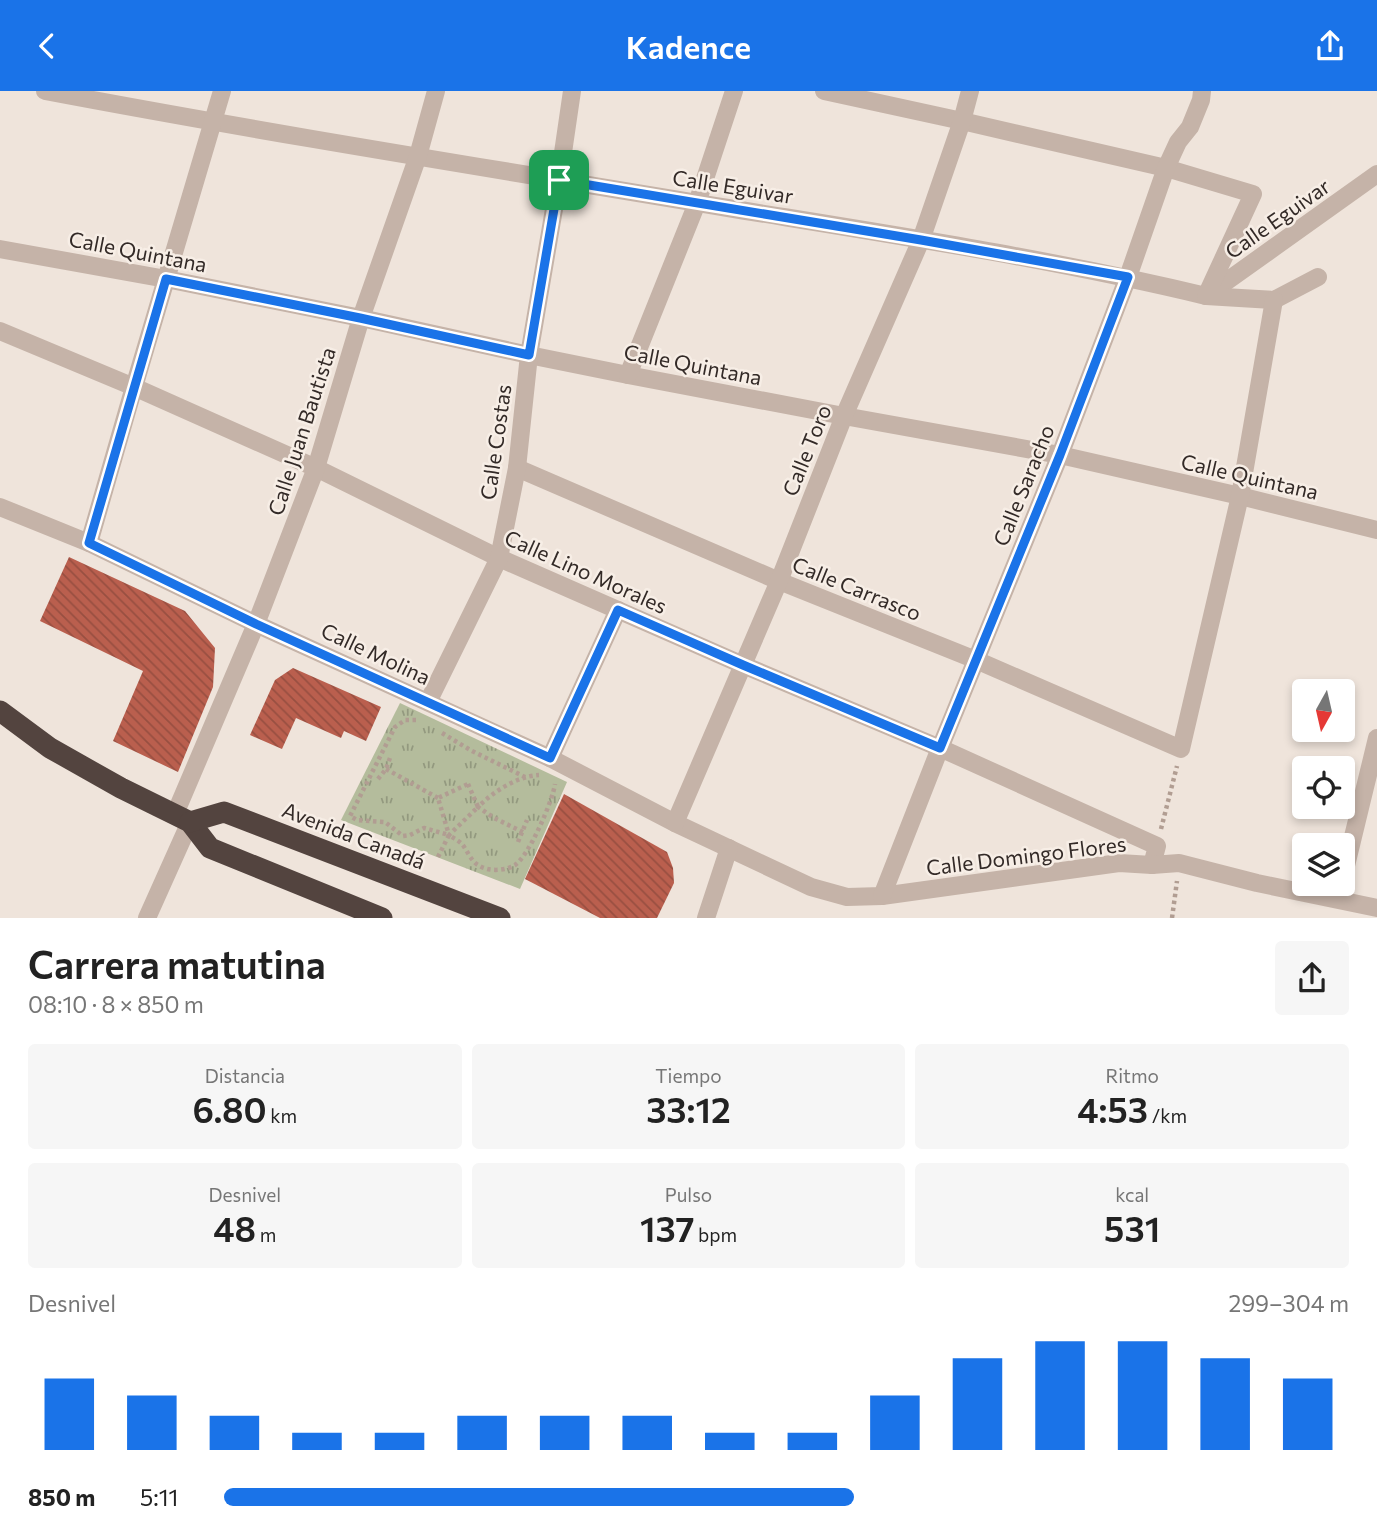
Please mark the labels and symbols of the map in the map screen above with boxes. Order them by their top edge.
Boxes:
pin [529,150,589,210]
street label: Calle Eguivar [671,164,795,208]
street label: Calle Eguivar [1220,173,1334,263]
street label: Calle Quintana [67,225,209,277]
street label: Calle Quintana [622,338,764,390]
street label: Calle Juan Bautista [262,344,340,518]
street label: Calle Costas [475,383,515,501]
street label: Calle Toro [776,401,836,499]
street label: Calle Saracho [987,421,1059,549]
street label: Calle Quintana [1179,448,1321,504]
street label: Calle Lino Morales [501,524,671,618]
street label: Calle Carrasco [789,551,925,625]
street label: Calle Molina [317,617,435,689]
north arrow [1292,679,1354,742]
street label: Avenida Canadá [279,796,429,874]
street label: Calle Domingo Flores [925,830,1127,880]

